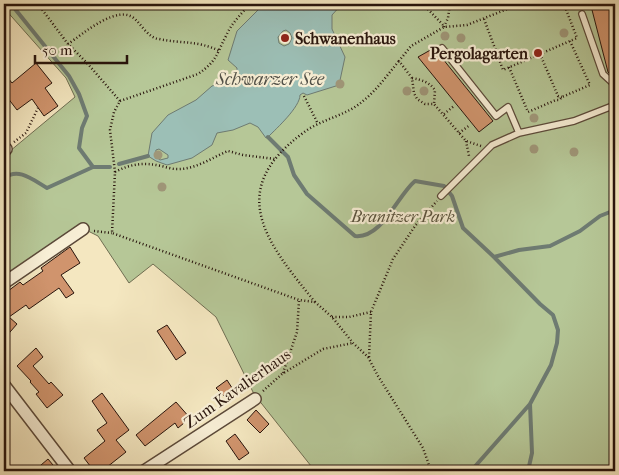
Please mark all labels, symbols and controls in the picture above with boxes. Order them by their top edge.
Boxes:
place label: Schwanenhaus [295,29,396,48]
scale bar [35,32,128,64]
marker: Schwanenhaus [279,32,291,44]
text: 50 m [42,41,73,59]
place label: Pergolagarten [430,44,529,64]
marker: Pergolagarten [532,47,544,59]
water label: Schwarzer See [215,69,325,90]
park label: Branitzer Park [350,207,455,226]
street label: Zum Kavalierhaus [180,345,294,432]

